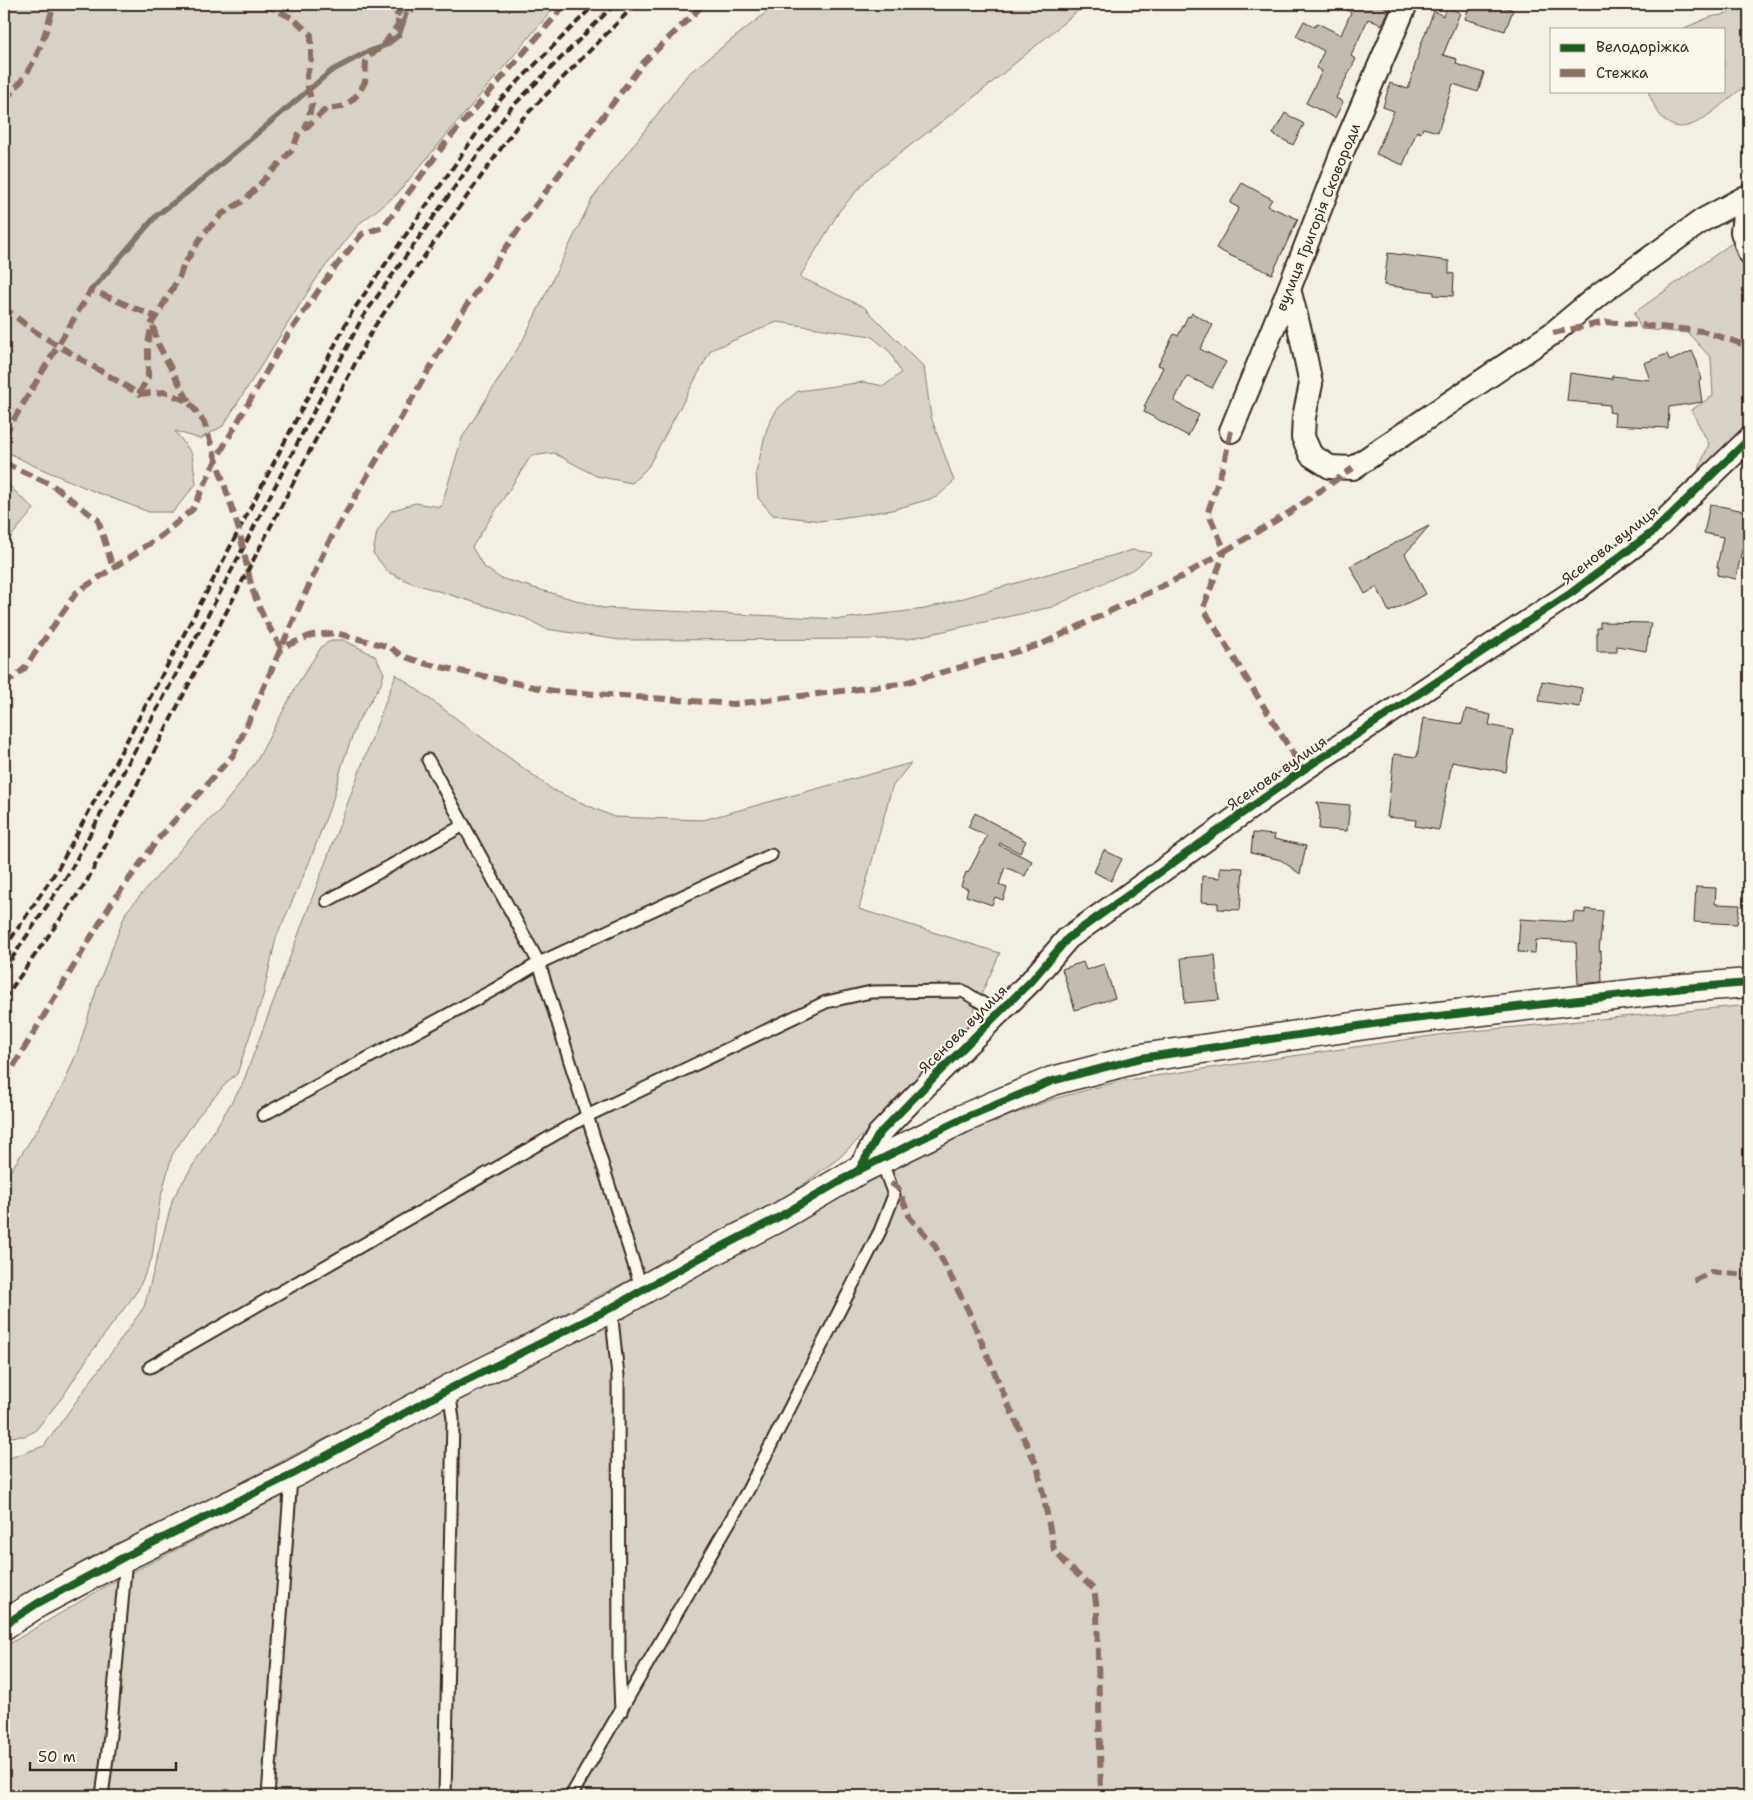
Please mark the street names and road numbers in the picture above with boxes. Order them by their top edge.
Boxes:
street label: вулиця Григорія Сковороди [1271,120,1365,314]
street label: Ясенова вулиця [1558,501,1662,589]
street label: Ясенова вулиця [1223,731,1331,815]
street label: Ясенова вулиця [914,980,1012,1078]

